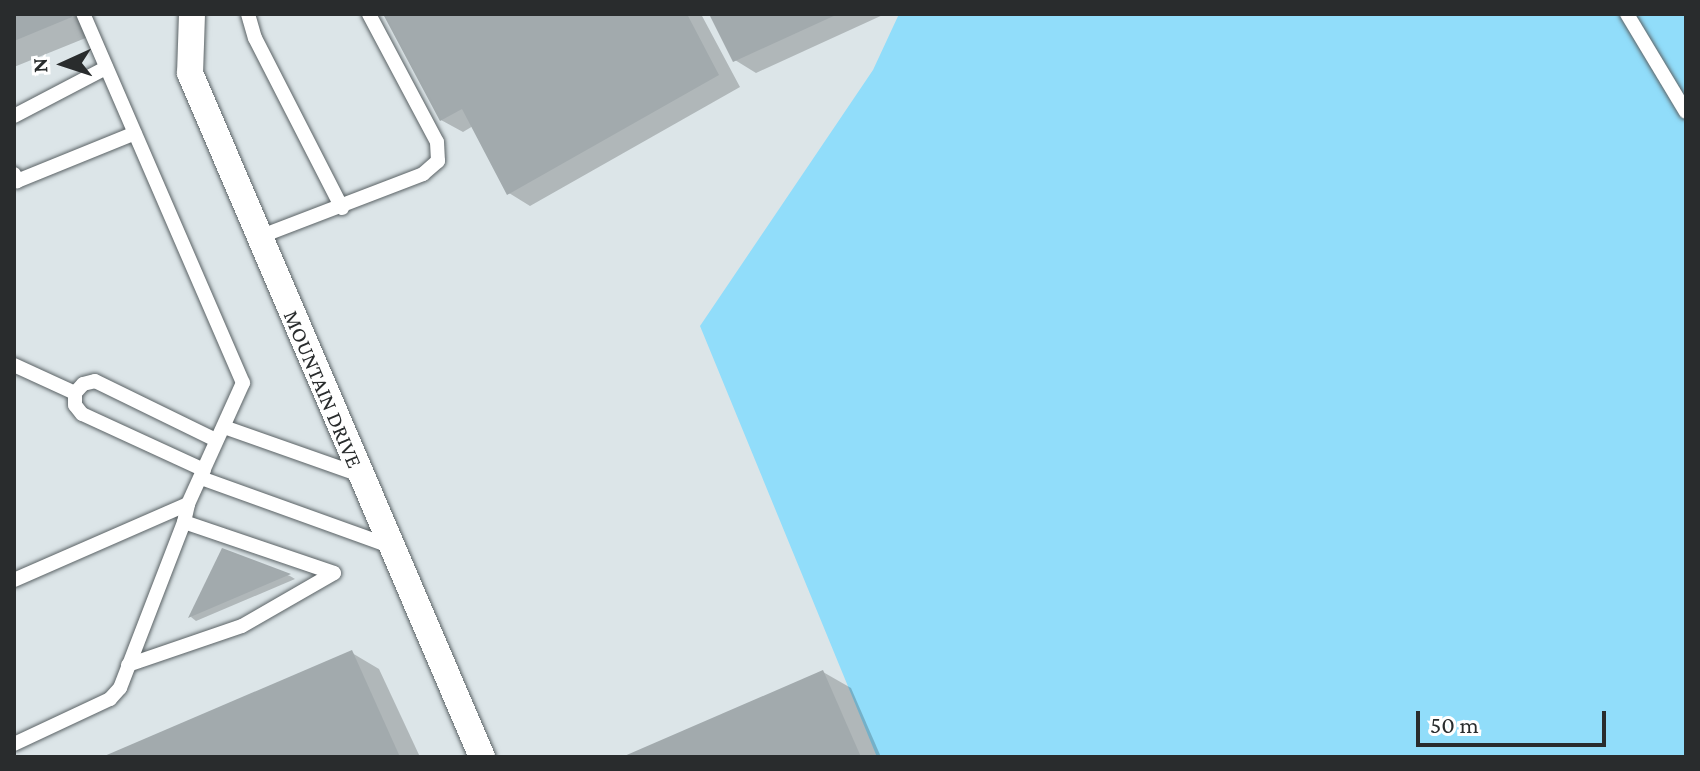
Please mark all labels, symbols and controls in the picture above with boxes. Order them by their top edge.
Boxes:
north arrow [24,24,104,104]
text: N [27,57,52,73]
street label: MOUNTAIN DRIVE [278,306,368,472]
scale bar [1420,695,1610,745]
text: 50 m [1430,711,1479,738]

